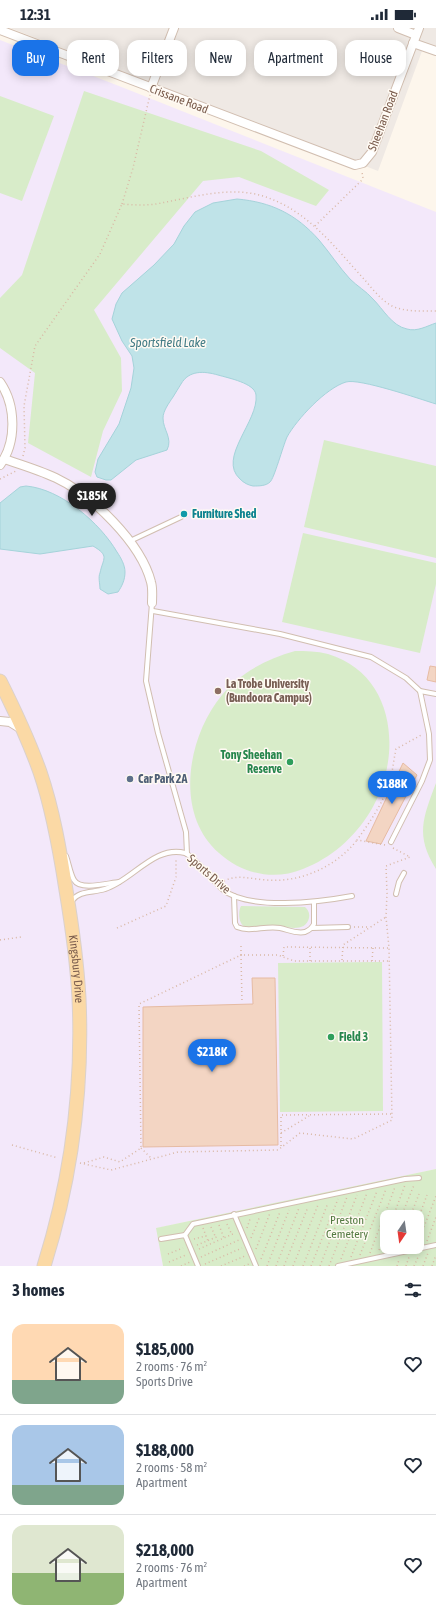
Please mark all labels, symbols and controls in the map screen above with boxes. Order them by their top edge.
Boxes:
text: 12:31 [20,6,51,23]
chip: Buy [12,40,59,76]
chip: Rent [67,40,119,76]
chip: Filters [127,40,187,76]
chip: New [195,40,246,76]
chip: Apartment [254,40,337,76]
chip: House [345,40,406,76]
street label: Crissane Road [148,81,210,117]
street label: Sheehan Road [365,89,401,153]
water label: Sportsfield Lake [129,335,206,350]
pin: $185K [64,483,120,517]
text: $185K [77,488,107,503]
place label: Furniture Shed [192,507,257,521]
marker: Furniture Shed [179,509,189,519]
place label: La Trobe University (Bundoora Campus) [226,677,312,705]
marker: La Trobe University (Bundoora Campus) [213,686,223,696]
place label: Tony Sheehan Reserve [220,748,283,776]
marker: Tony Sheehan Reserve [285,757,295,767]
pin: $188K [364,771,420,805]
place label: Car Park 2A [138,772,187,786]
marker: Car Park 2A [125,774,135,784]
text: $188K [377,776,407,791]
street label: Sports Drive [185,852,233,896]
street label: Kingsbury Drive [66,934,86,1003]
place label: Field 3 [339,1030,368,1044]
marker: Field 3 [326,1032,336,1042]
pin: $218K [184,1039,240,1073]
text: $218K [197,1044,227,1059]
north arrow [380,1210,424,1254]
map controls [380,1210,424,1254]
park label: Preston Cemetery [326,1213,368,1241]
icon: filters [402,1279,424,1301]
text: 3 homes [12,1280,65,1300]
text: $185,000 [136,1339,194,1359]
icon: home [44,1340,92,1388]
icon: heart [402,1353,424,1375]
text: 2 rooms · 76 m² [136,1359,207,1374]
text: Sports Drive [136,1374,193,1389]
text: $188,000 [136,1440,194,1460]
icon: home [44,1441,92,1489]
icon: heart [402,1454,424,1476]
text: 2 rooms · 58 m² [136,1460,207,1475]
text: Apartment [136,1475,187,1490]
text: $218,000 [136,1540,194,1560]
icon: home [44,1541,92,1589]
icon: heart [402,1554,424,1576]
text: 2 rooms · 76 m² [136,1560,207,1575]
text: Apartment [136,1575,187,1590]

